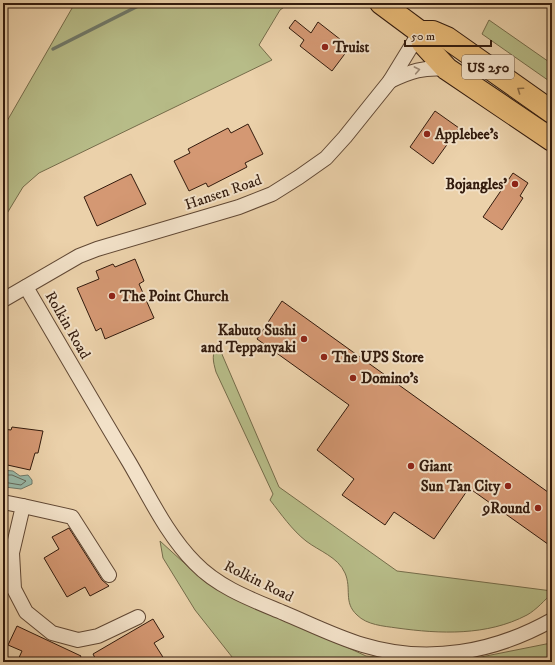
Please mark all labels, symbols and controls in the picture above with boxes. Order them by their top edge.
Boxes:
scale bar [405,22,491,48]
text: 50 m [411,29,435,44]
place label: Truist [332,38,370,57]
marker: Truist [320,42,330,52]
road number: US 250 [462,55,514,79]
one-way arrow [414,66,420,74]
one-way arrow [517,87,524,95]
place label: Applebee's [434,125,498,144]
marker: Applebee's [422,129,432,139]
street label: Hansen Road [182,170,265,215]
place label: Bojangles' [446,175,507,194]
marker: Bojangles' [510,179,520,189]
place label: The Point Church [119,287,229,306]
street label: Rolkin Road [41,288,95,363]
marker: The Point Church [107,291,117,301]
place label: Kabuto Sushi and Teppanyaki [201,321,296,357]
marker: Kabuto Sushi and Teppanyaki [299,334,309,344]
place label: The UPS Store [331,348,425,367]
marker: The UPS Store [319,352,329,362]
place label: Domino's [361,369,418,388]
marker: Domino's [348,373,358,383]
place label: Giant [419,457,452,476]
marker: Giant [406,461,416,471]
place label: Sun Tan City [421,477,501,496]
marker: Sun Tan City [503,481,513,491]
place label: 9Round [482,499,531,518]
marker: 9Round [533,503,543,513]
street label: Rolkin Road [221,556,297,607]

